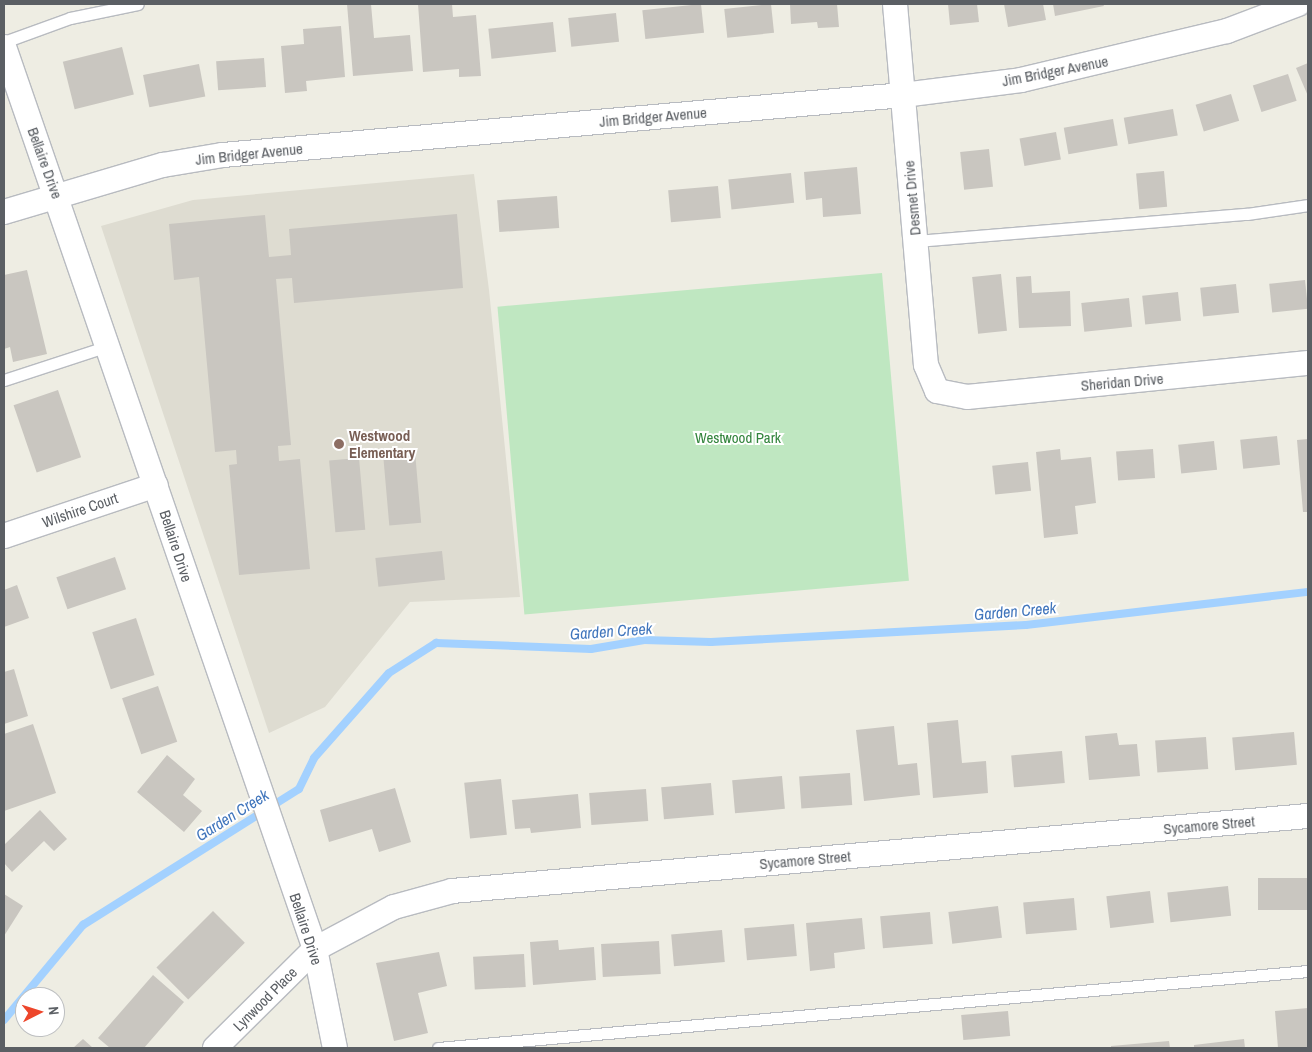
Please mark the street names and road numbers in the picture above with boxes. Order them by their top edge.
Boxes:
street label: Jim Bridger Avenue [1000,52,1110,90]
street label: Jim Bridger Avenue [598,103,708,131]
street label: Bellaire Drive [24,125,66,201]
street label: Jim Bridger Avenue [194,139,304,169]
street label: Desmet Drive [900,160,924,236]
street label: Sheridan Drive [1080,369,1164,395]
street label: Wilshire Court [40,489,120,531]
street label: Bellaire Drive [156,508,196,584]
street label: Sycamore Street [1163,812,1255,838]
street label: Sycamore Street [759,847,851,873]
street label: Bellaire Drive [286,891,326,967]
street label: Lynwood Place [229,963,301,1035]

